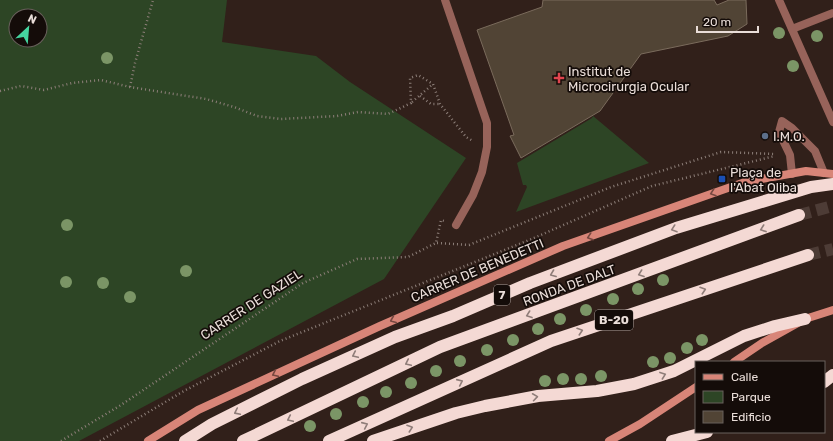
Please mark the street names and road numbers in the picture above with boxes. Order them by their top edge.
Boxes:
street label: CARRER DE BENEDETTI [409,236,546,305]
street label: RONDA DE DALT [521,262,618,309]
street label: CARRER DE GAZIEL [198,266,305,343]
road number: 7 [494,285,510,305]
road number: B-20 [595,310,633,330]

